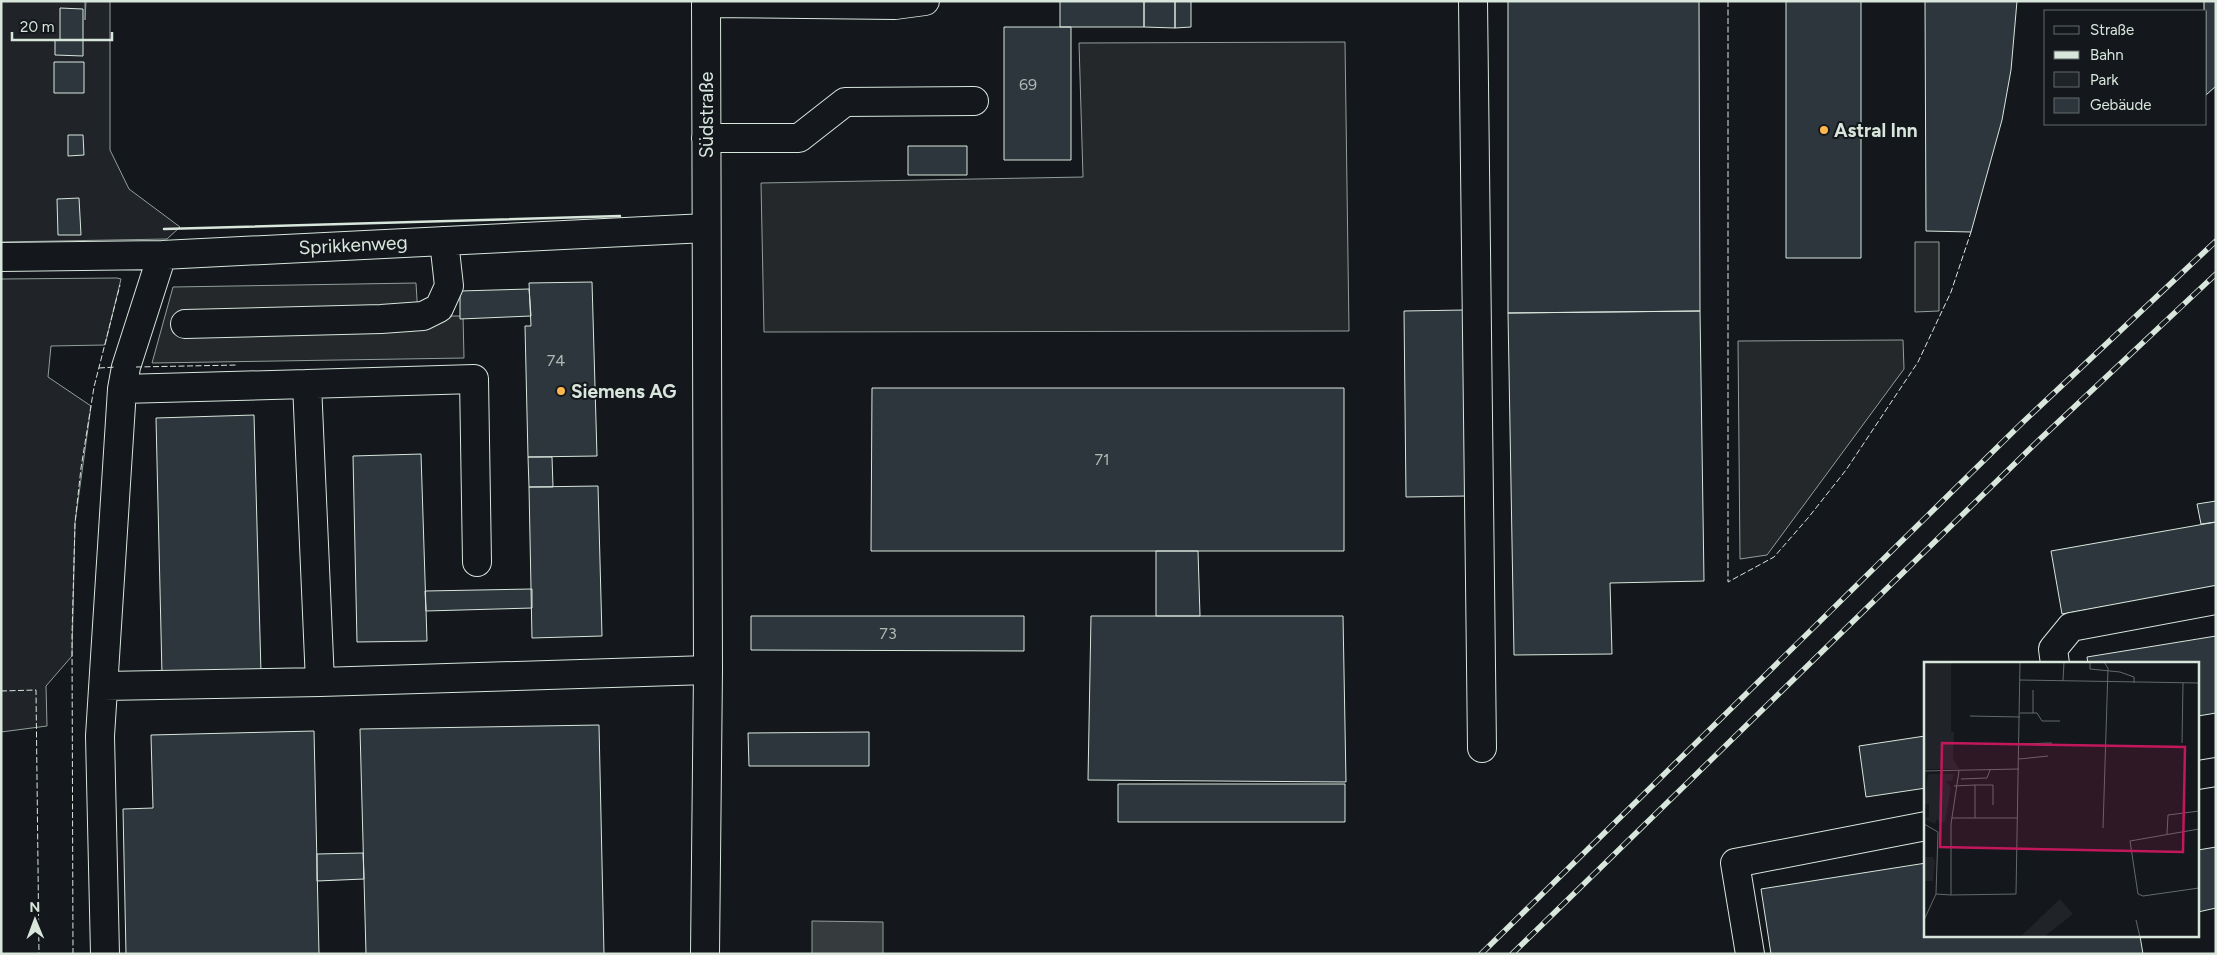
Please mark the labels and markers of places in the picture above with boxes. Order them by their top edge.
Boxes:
place label: Astral Inn [1834,119,1918,142]
marker: Astral Inn [1818,124,1830,136]
place label: Siemens AG [571,380,676,403]
marker: Siemens AG [555,385,567,397]

